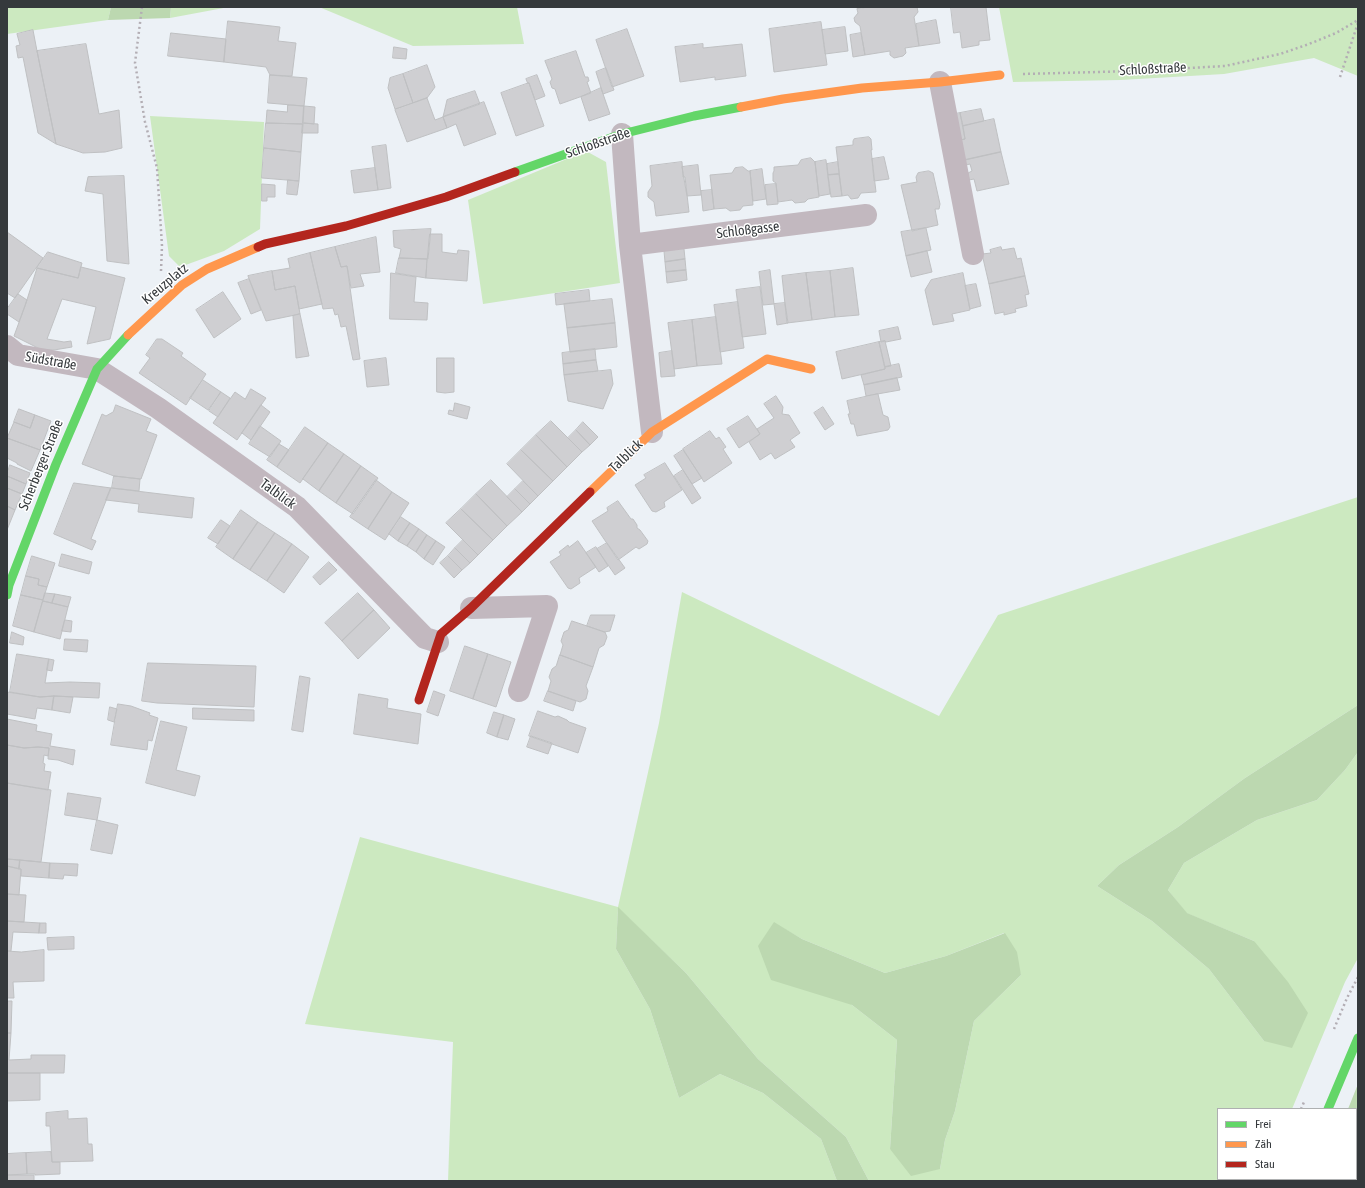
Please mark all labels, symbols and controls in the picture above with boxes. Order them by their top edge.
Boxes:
street label: Schloßstraße [1119,59,1187,79]
street label: Schloßstraße [564,124,632,162]
street label: Schloßgasse [716,218,780,242]
street label: Kreuzplatz [139,260,191,308]
street label: Südstraße [24,348,78,374]
street label: Scherberger Straße [15,417,67,513]
street label: Talblick [606,436,646,476]
street label: Talblick [257,475,299,513]
legend [1217,1108,1357,1180]
text: Frei [1255,1117,1271,1131]
text: Zäh [1255,1137,1272,1151]
text: Stau [1255,1157,1275,1171]

